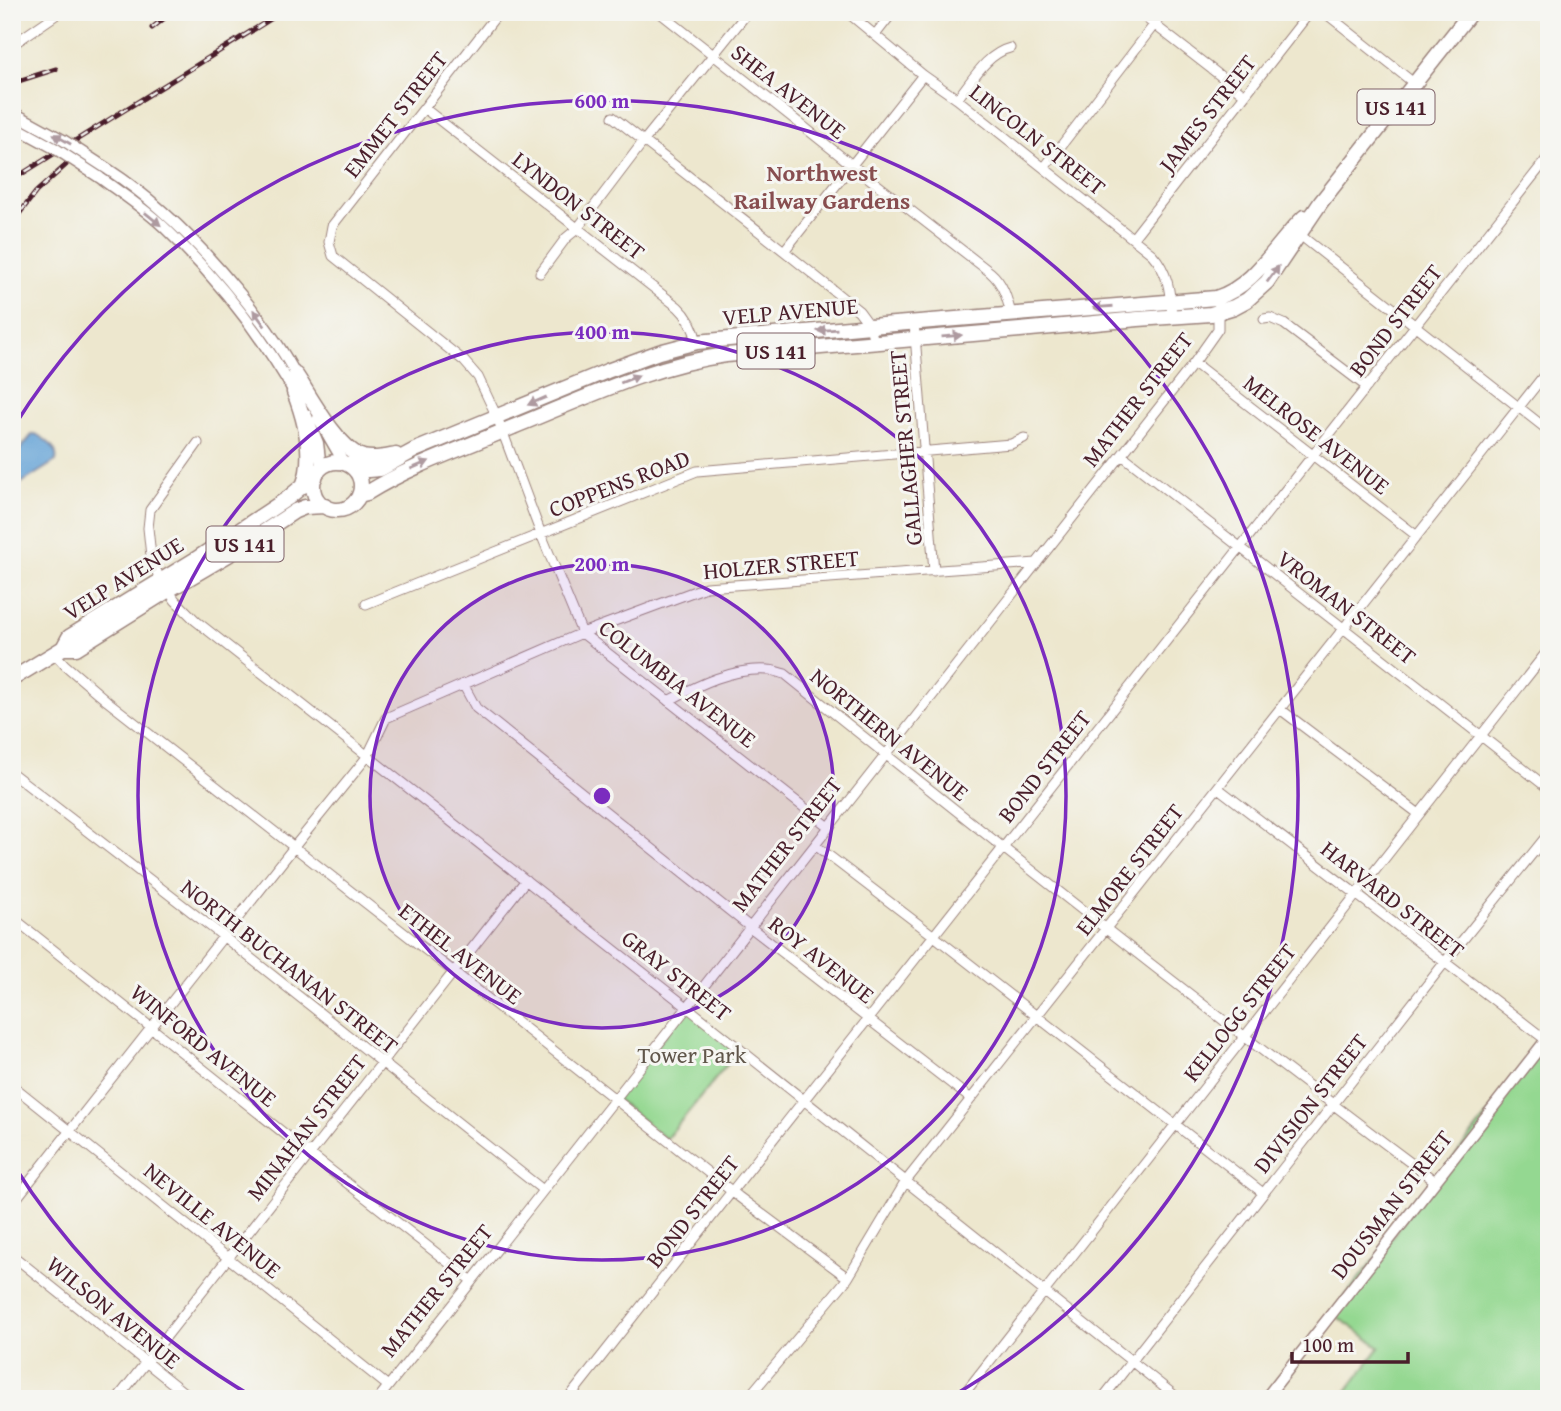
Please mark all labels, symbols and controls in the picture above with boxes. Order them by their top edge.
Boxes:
street label: SHEA AVENUE [725,36,853,146]
street label: EMMET STREET [335,44,455,184]
street label: JAMES STREET [1149,47,1264,181]
street label: LINCOLN STREET [963,75,1113,203]
text: 600 m [574,85,630,116]
road number: US 141 [1358,90,1434,124]
one-way arrow [52,133,71,145]
street label: LYNDON STREET [506,143,652,267]
district label: Northwest Railway Gardens [734,155,910,218]
one-way arrow [144,211,162,226]
street label: BOND STREET [1341,257,1450,383]
one-way arrow [1266,265,1280,283]
street label: VELP AVENUE [721,289,859,333]
one-way arrow [1091,302,1113,313]
one-way arrow [252,309,266,327]
text: 400 m [574,316,630,347]
street label: MATHER STREET [1074,324,1200,474]
one-way arrow [816,325,838,336]
one-way arrow [941,330,963,341]
road number: US 141 [738,334,814,368]
street label: GALLAGHER STREET [880,349,930,547]
street label: MELROSE AVENUE [1237,366,1397,502]
one-way arrow [620,374,641,385]
one-way arrow [527,395,548,406]
street label: COPPENS ROAD [544,441,694,525]
one-way arrow [409,459,430,470]
road number: US 141 [206,526,284,562]
street label: VELP AVENUE [57,528,189,628]
street label: HOLZER STREET [702,541,860,587]
street label: VROMAN STREET [1270,542,1424,672]
text: 200 m [574,548,630,579]
street label: COLUMBIA AVENUE [592,611,764,755]
street label: NORTHERN AVENUE [804,660,976,808]
street label: BOND STREET [990,703,1099,829]
street label: MATHER STREET [723,769,849,919]
centre of rings [590,784,614,808]
street label: ELMORE STREET [1067,796,1191,942]
street label: HARVARD STREET [1314,832,1472,966]
street label: NORTH BUCHANAN STREET [174,871,406,1061]
street label: ETHEL AVENUE [392,894,530,1012]
street label: ROY AVENUE [762,907,882,1011]
street label: GRAY STREET [615,922,739,1028]
street label: KELLOGG STREET [1174,936,1304,1088]
street label: WINFORD AVENUE [124,976,284,1114]
street label: DIVISION STREET [1245,1026,1375,1180]
park label: Tower Park [638,1038,747,1071]
street label: MINAHAN STREET [238,1047,374,1207]
street label: DOUSMAN STREET [1322,1123,1460,1285]
street label: BOND STREET [638,1148,747,1274]
street label: NEVILLE AVENUE [137,1154,289,1286]
street label: MATHER STREET [372,1216,500,1364]
street label: WILSON AVENUE [40,1248,188,1376]
scale bar [1292,1320,1407,1364]
text: 100 m [1302,1329,1354,1360]

